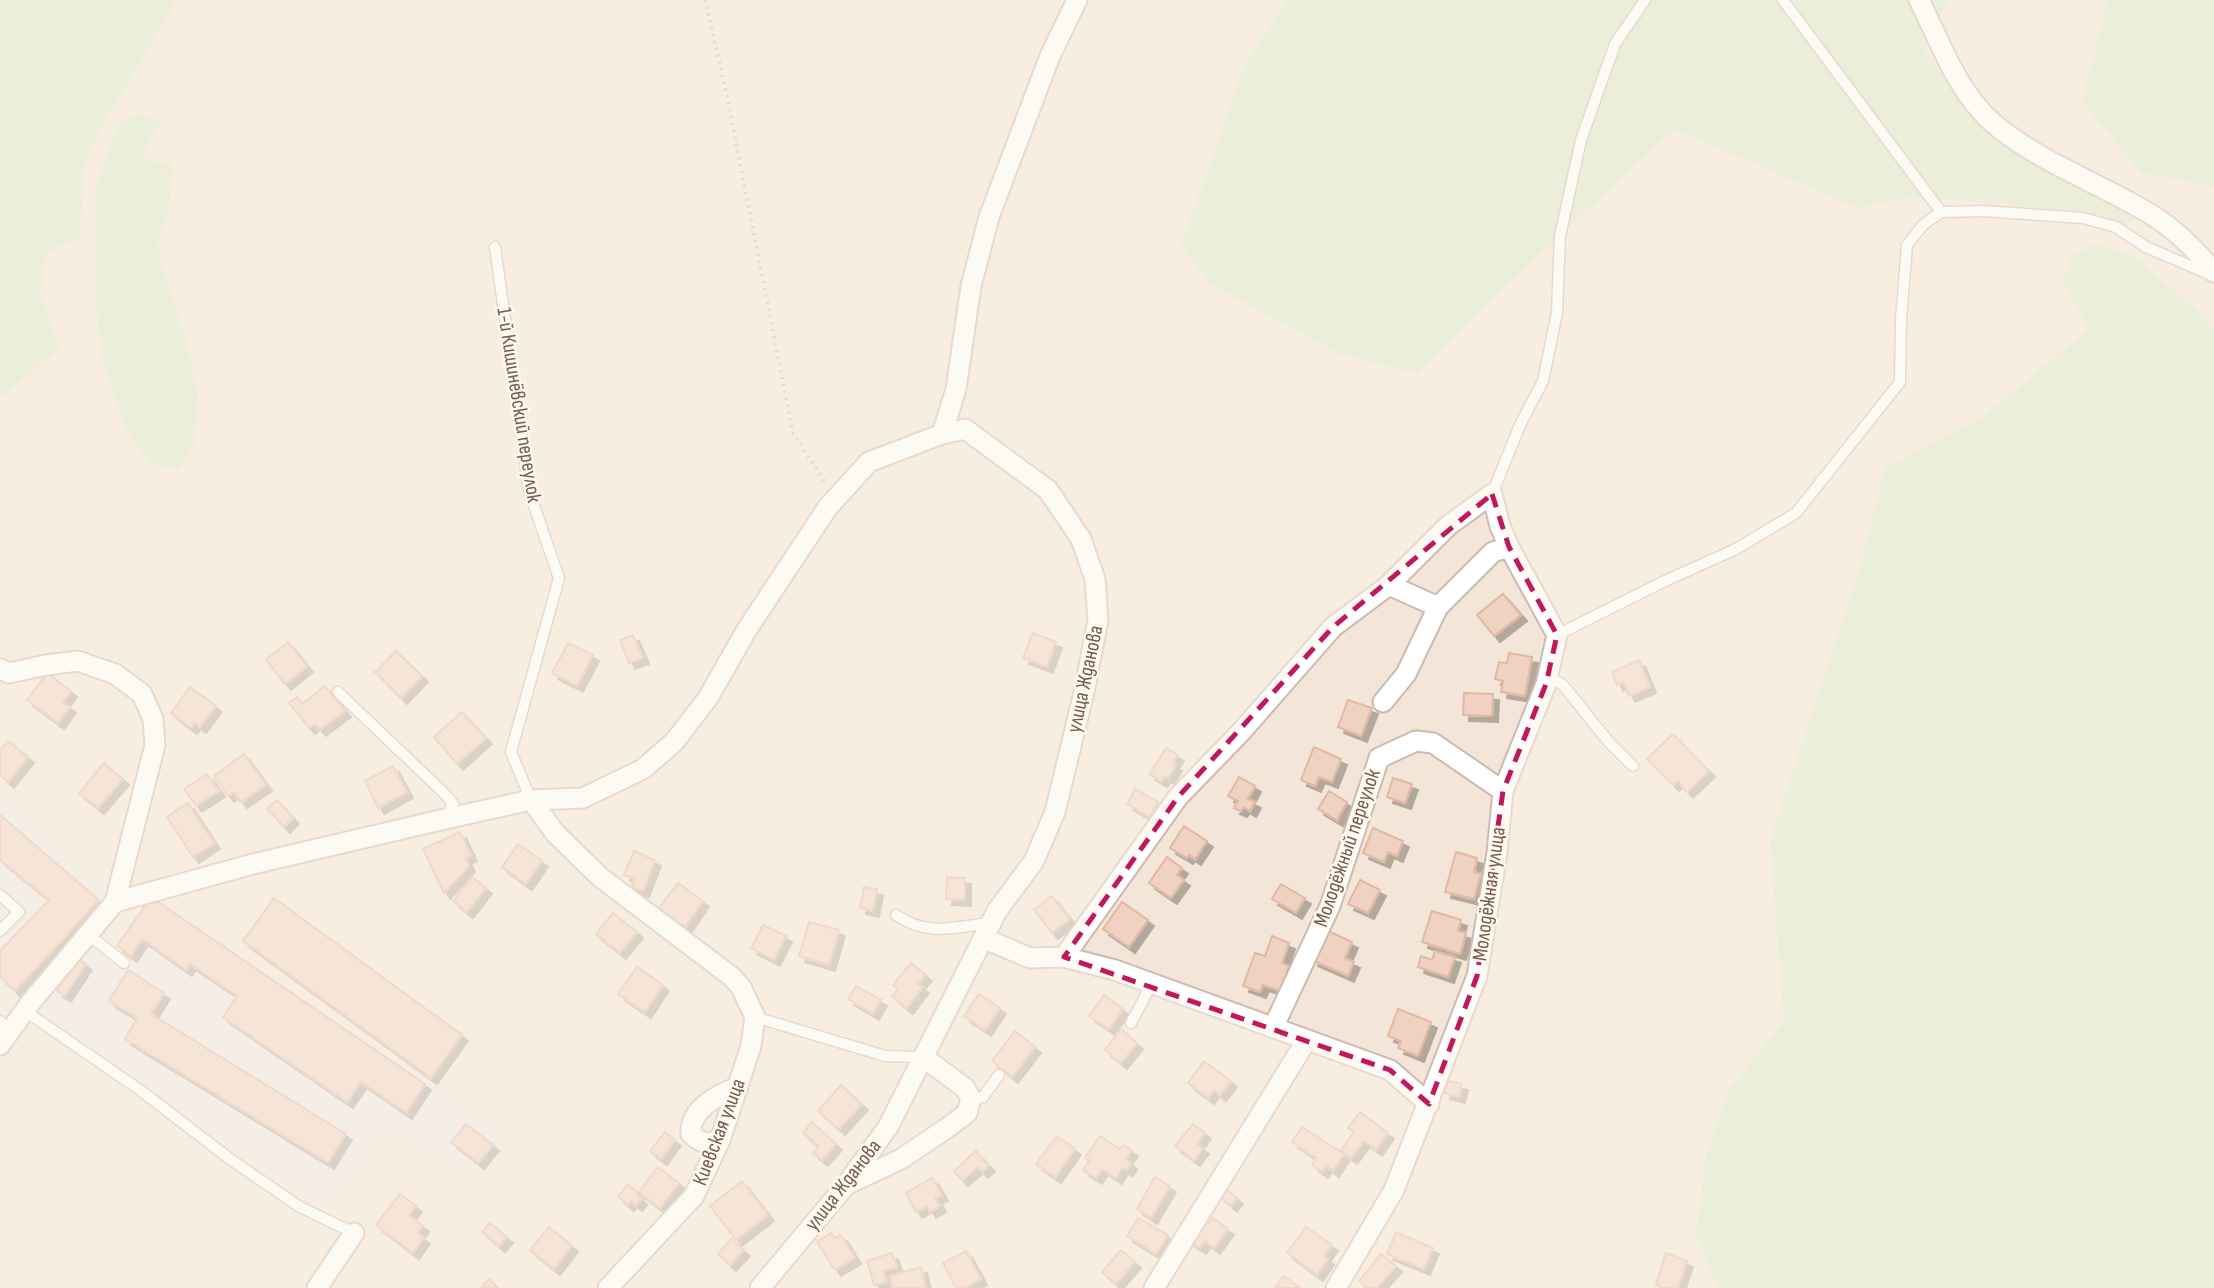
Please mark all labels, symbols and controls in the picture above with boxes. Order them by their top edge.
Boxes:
street label: 1-й Кишинёвский переулок [491,306,547,504]
street label: улица Жданова [1061,623,1109,735]
street label: Молодёжный переулок [1308,766,1386,930]
street label: Молодёжная улица [1467,825,1511,963]
street label: Киевская улица [687,1075,751,1189]
street label: улица Жданова [800,1134,886,1236]

